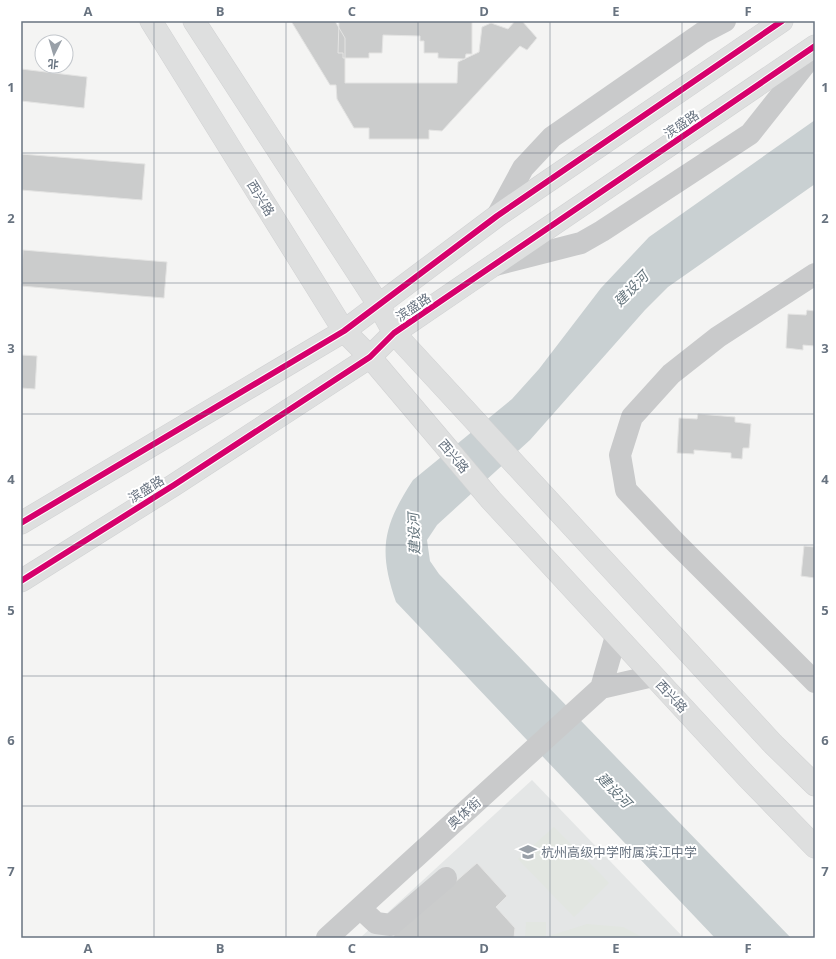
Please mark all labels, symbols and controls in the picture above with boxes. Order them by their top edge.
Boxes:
text: A [84,2,93,20]
text: B [216,2,225,20]
text: C [348,2,356,20]
text: D [479,2,489,20]
text: E [612,2,620,20]
text: F [744,2,752,20]
north arrow [34,34,74,74]
text: 北 [47,57,59,72]
text: 1 [7,78,15,96]
text: 1 [821,78,829,96]
street label: 滨盛路 [660,106,702,142]
street label: 西兴路 [243,177,279,219]
text: 2 [7,209,15,227]
text: 2 [821,209,829,227]
water label: 建设河 [609,265,654,310]
street label: 滨盛路 [392,289,434,325]
text: 3 [7,339,15,357]
text: 3 [821,339,829,357]
street label: 西兴路 [435,435,473,477]
text: 4 [7,470,15,488]
text: 4 [821,470,829,488]
street label: 滨盛路 [125,471,167,507]
water label: 建设河 [403,510,424,555]
text: 5 [7,601,15,619]
text: 5 [821,601,829,619]
street label: 西兴路 [652,676,692,716]
text: 6 [7,731,15,749]
text: 6 [821,731,829,749]
water label: 建设河 [593,768,638,814]
street label: 奥体街 [443,793,485,833]
school or university icon: 杭州高级中学附属滨江中学 [518,842,538,862]
place label: 杭州高级中学附属滨江中学 [541,843,697,861]
text: 7 [7,862,15,880]
text: 7 [821,862,829,880]
text: A [84,939,93,957]
text: B [216,939,225,957]
text: C [348,939,356,957]
text: D [479,939,489,957]
text: E [612,939,620,957]
text: F [744,939,752,957]

